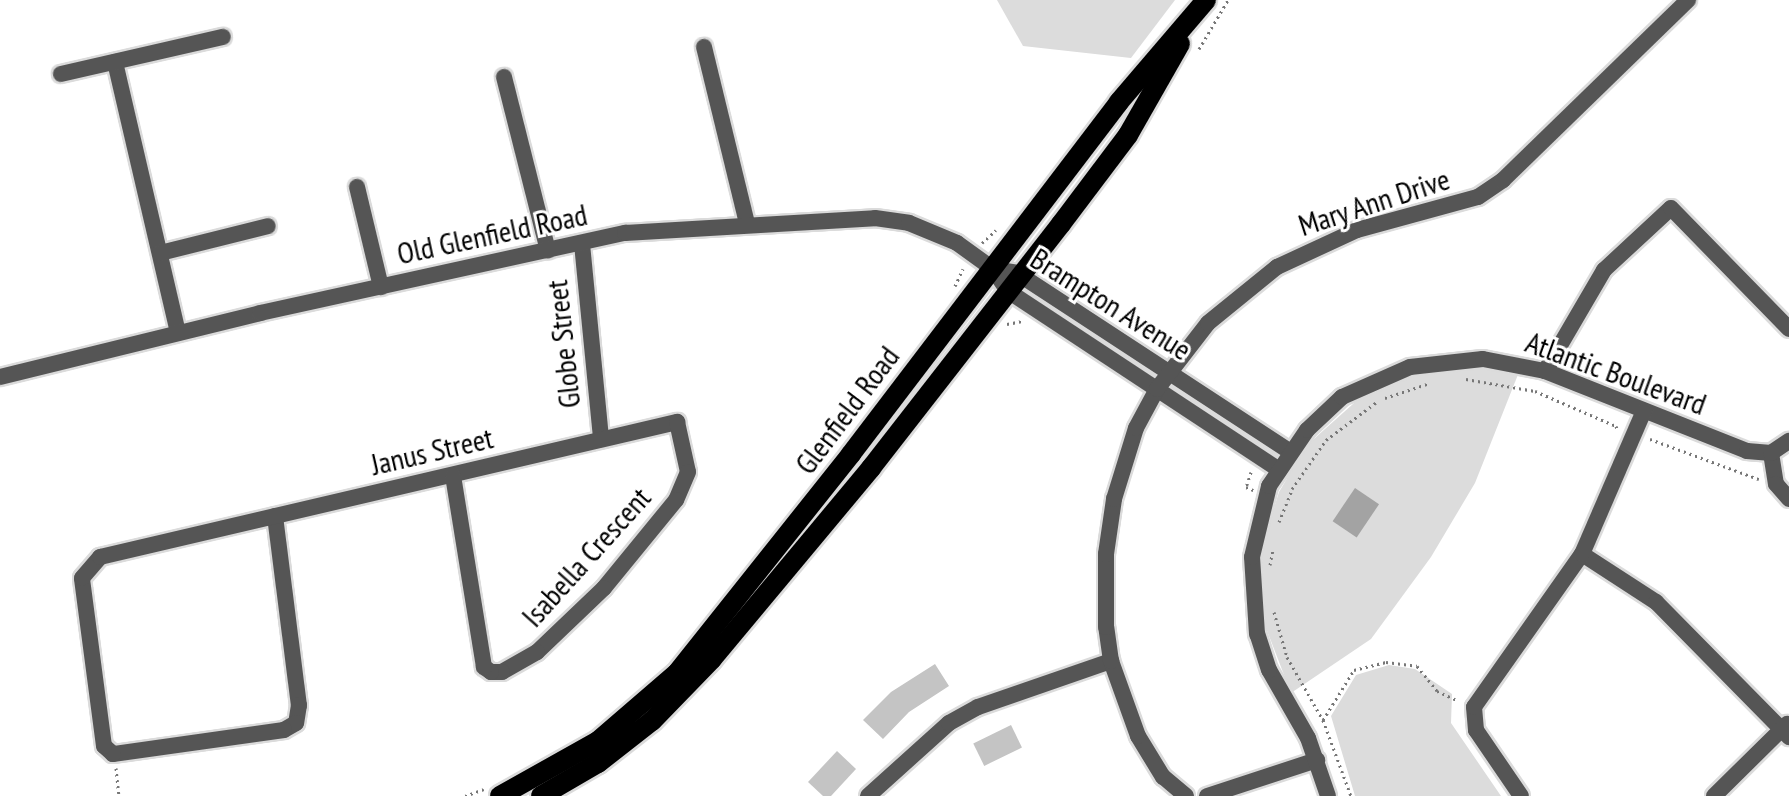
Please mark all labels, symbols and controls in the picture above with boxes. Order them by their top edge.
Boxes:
street label: Mary Ann Drive [1293,160,1455,244]
street label: Old Glenfield Road [394,196,590,272]
street label: Brampton Avenue [1024,240,1198,368]
street label: Globe Street [538,278,588,410]
street label: Atlantic Boulevard [1521,324,1711,422]
street label: Glenfield Road [787,339,907,481]
street label: Janus Street [368,420,496,482]
street label: Isabella Crescent [514,480,658,634]

